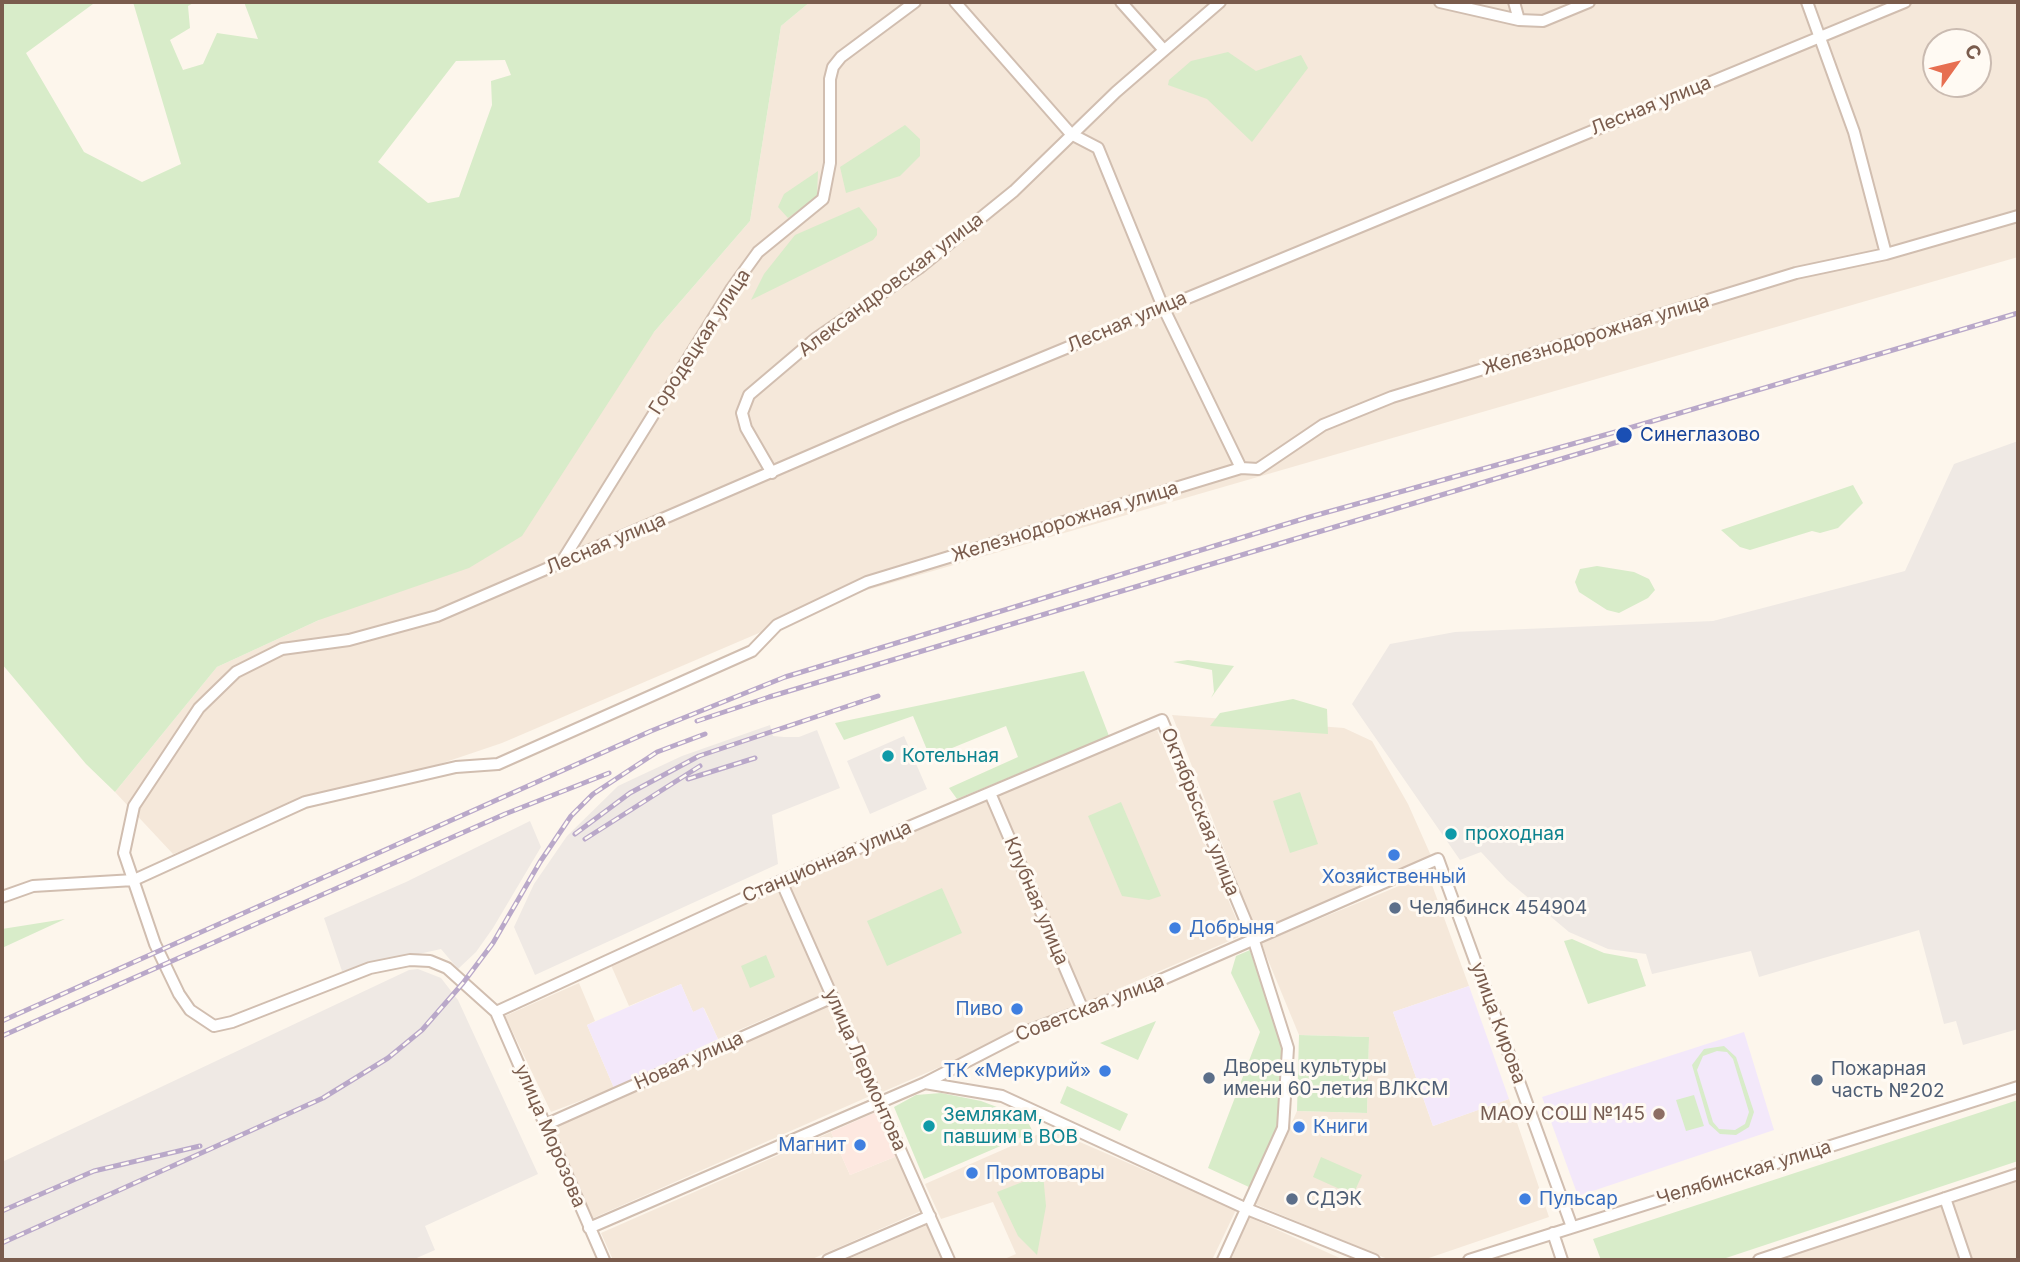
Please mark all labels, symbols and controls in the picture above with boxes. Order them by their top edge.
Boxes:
north arrow [1922,28,1992,98]
text: С [1960,40,1987,64]
street label: Лесная улица [1587,71,1715,141]
street label: Александровская улица [794,208,988,362]
street label: Городецкая улица [644,265,756,419]
street label: Лесная улица [1064,287,1190,357]
street label: Железнодорожная улица [1480,290,1712,380]
place label: Синеглазово [1640,424,1760,446]
marker: Синеглазово [1614,425,1634,445]
street label: Железнодорожная улица [949,477,1181,567]
street label: Лесная улица [543,509,669,579]
street label: Октябрьская улица [1156,725,1244,899]
place label: Котельная [902,745,999,767]
marker: Котельная [880,748,896,764]
street label: Станционная улица [739,816,915,908]
place label: проходная [1465,823,1564,845]
marker: проходная [1443,826,1459,842]
street label: Клубная улица [999,833,1073,969]
marker: Хозяйственный [1386,847,1402,863]
place label: Хозяйственный [1322,866,1466,888]
place label: Челябинск 454904 [1409,897,1587,919]
marker: Челябинск 454904 [1387,900,1403,916]
place label: Добрыня [1189,917,1275,939]
marker: Добрыня [1167,920,1183,936]
street label: улица Кирова [1465,959,1531,1087]
street label: Советская улица [1012,969,1168,1047]
street label: улица Лермонтова [819,985,911,1155]
place label: Пиво [956,998,1003,1020]
marker: Пиво [1009,1001,1025,1017]
street label: Новая улица [631,1027,747,1095]
place label: Дворец культуры имени 60-летия ВЛКСМ [1223,1056,1448,1100]
place label: Пожарная часть №202 [1831,1058,1945,1102]
place label: ТК «Меркурий» [944,1060,1091,1082]
street label: улица Морозова [510,1061,590,1211]
marker: ТК «Меркурий» [1097,1063,1113,1079]
marker: Дворец культуры имени 60-летия ВЛКСМ [1201,1070,1217,1086]
marker: Пожарная часть №202 [1809,1072,1825,1088]
place label: МАОУ СОШ №145 [1480,1103,1645,1125]
place label: Землякам, павшим в ВОВ [943,1104,1078,1148]
marker: МАОУ СОШ №145 [1651,1106,1667,1122]
place label: Книги [1313,1116,1368,1138]
marker: Землякам, павшим в ВОВ [921,1118,937,1134]
marker: Книги [1291,1119,1307,1135]
place label: Магнит [778,1134,846,1156]
street label: Челябинская улица [1654,1136,1834,1210]
marker: Магнит [852,1137,868,1153]
place label: Промтовары [986,1162,1105,1184]
marker: Промтовары [964,1165,980,1181]
place label: СДЭК [1306,1188,1362,1210]
place label: Пульсар [1539,1188,1618,1210]
marker: СДЭК [1284,1191,1300,1207]
marker: Пульсар [1517,1191,1533,1207]

